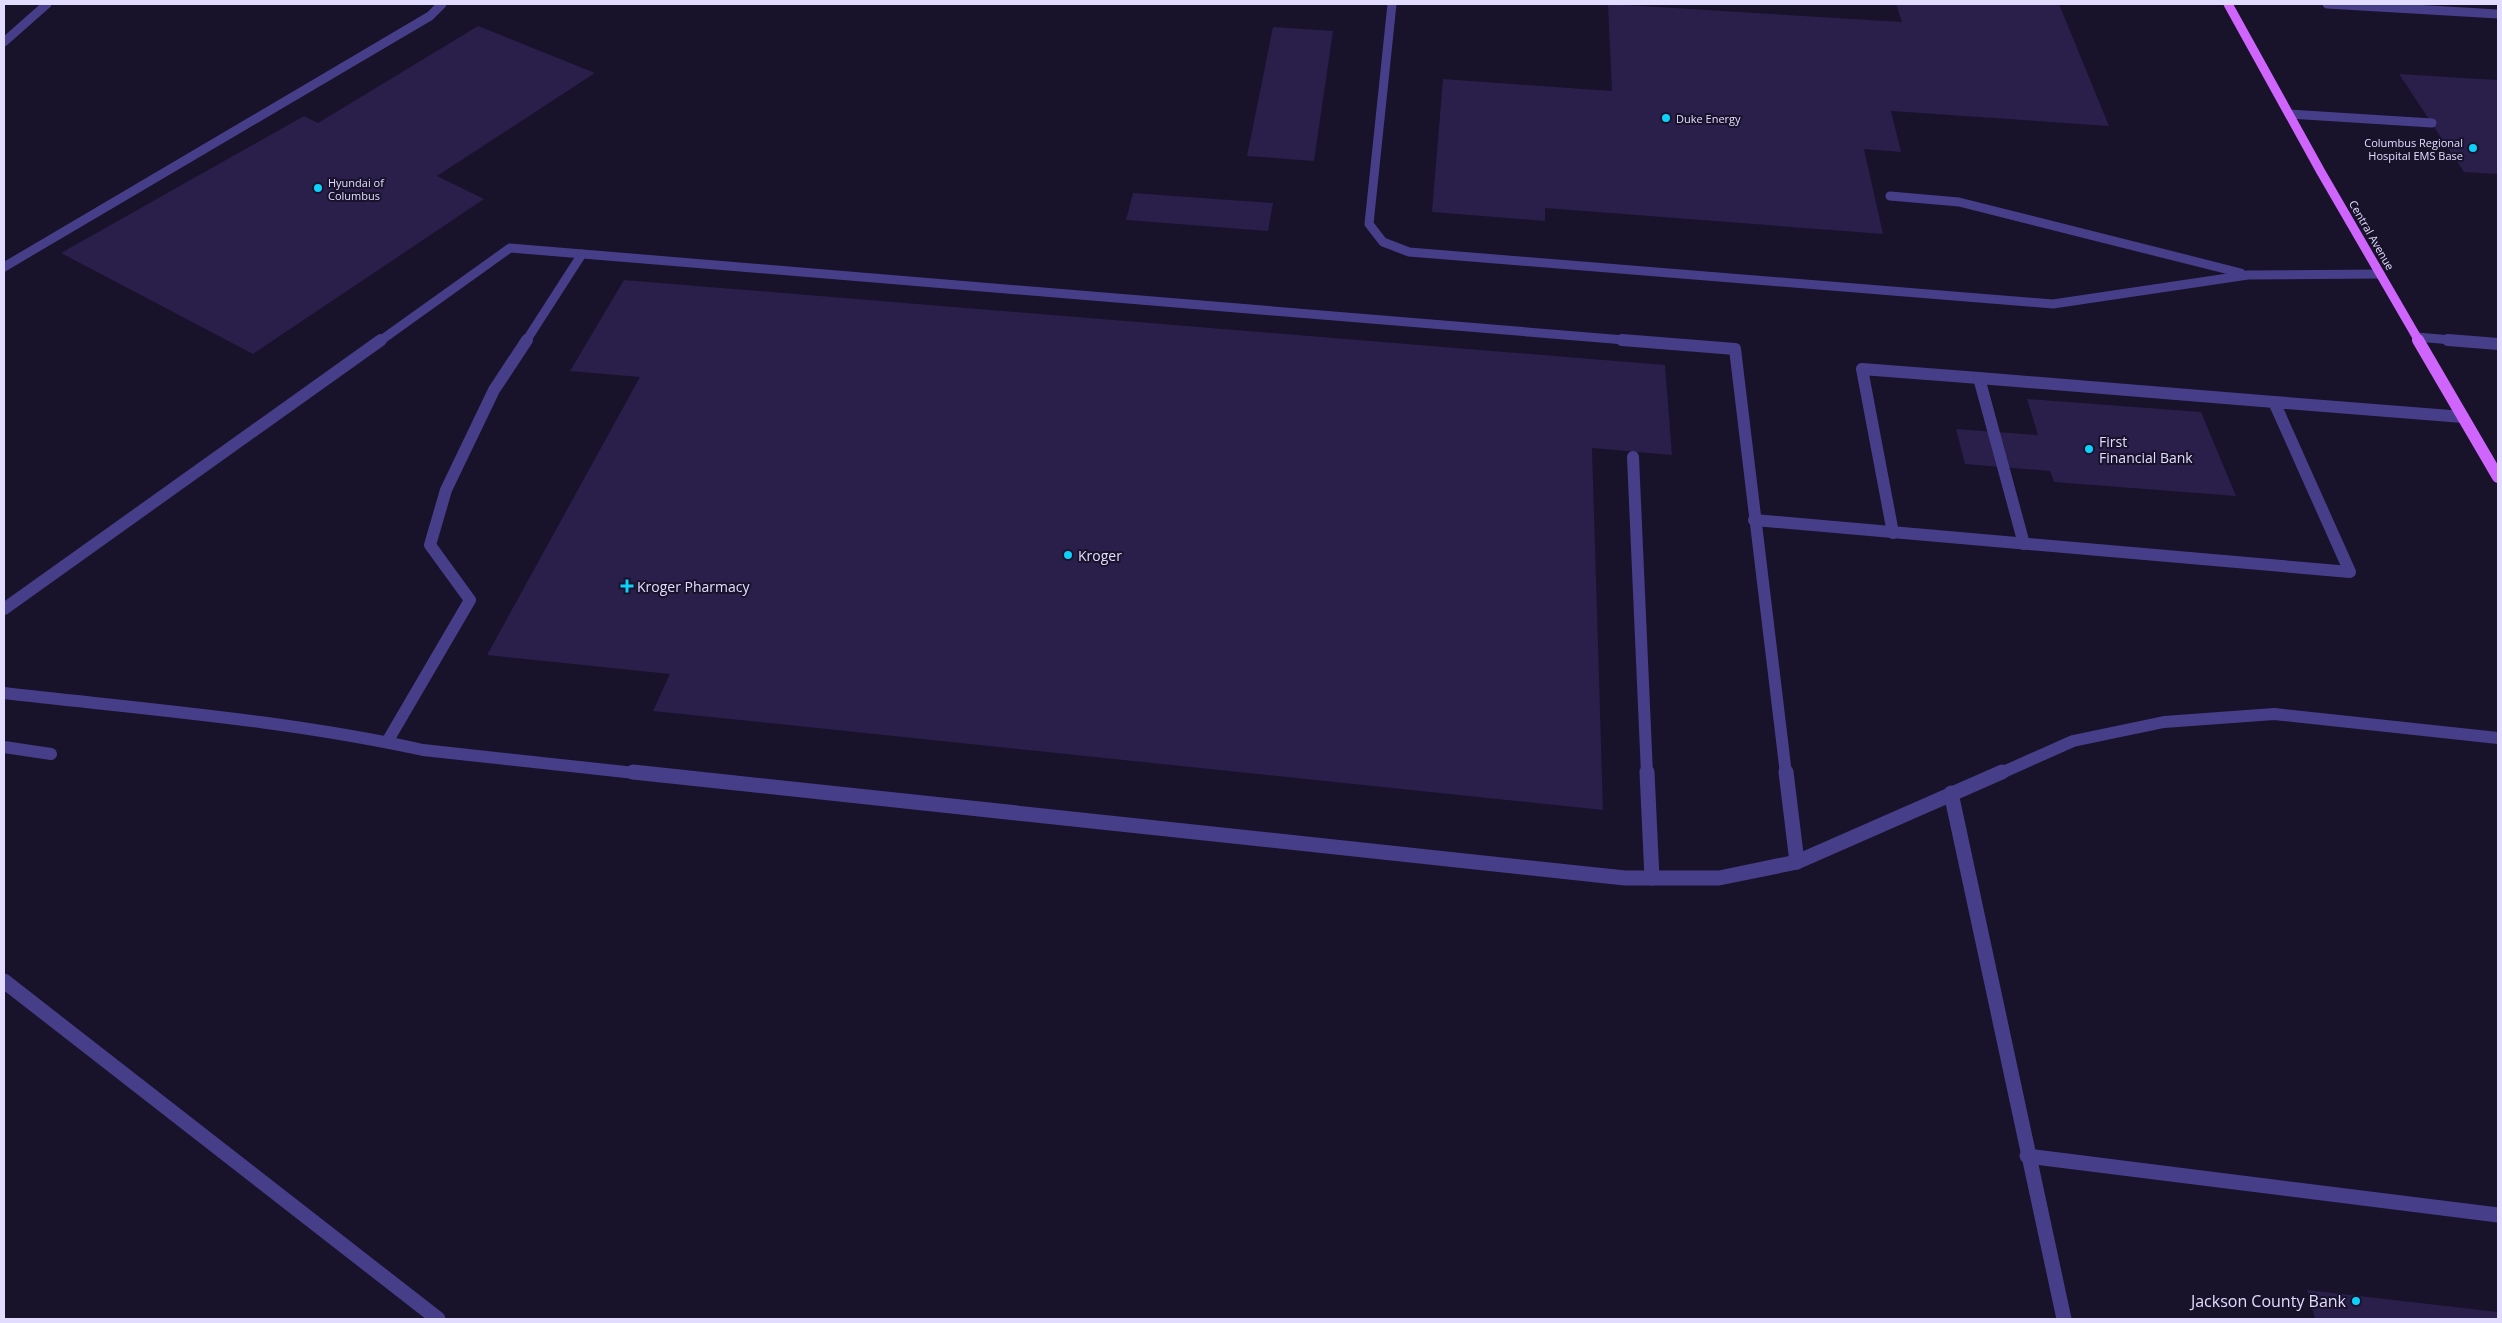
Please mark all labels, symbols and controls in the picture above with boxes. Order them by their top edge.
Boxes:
place label: Duke Energy [1676,111,1741,126]
marker: Duke Energy [1660,112,1672,124]
place label: Columbus Regional Hospital EMS Base [2364,135,2463,163]
marker: Columbus Regional Hospital EMS Base [2467,142,2479,154]
place label: Hyundai of Columbus [328,175,385,203]
marker: Hyundai of Columbus [312,182,324,194]
street label: Central Avenue [2346,197,2398,273]
place label: First Financial Bank [2099,432,2193,467]
marker: First Financial Bank [2083,443,2095,455]
place label: Kroger [1078,546,1122,565]
marker: Kroger [1062,549,1074,561]
place label: Kroger Pharmacy [637,577,750,596]
marker: Kroger Pharmacy [621,580,633,592]
place label: Jackson County Bank [2189,1290,2347,1312]
marker: Jackson County Bank [2350,1295,2362,1307]

